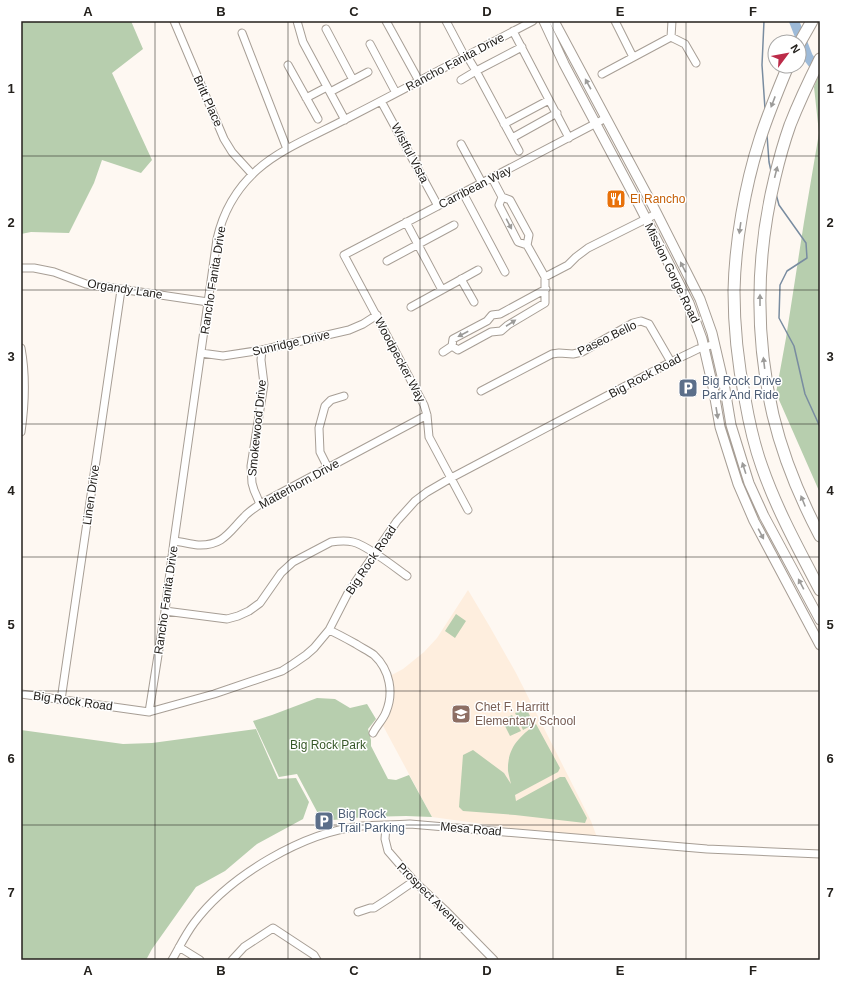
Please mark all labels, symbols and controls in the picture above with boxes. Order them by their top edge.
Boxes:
text: A [83,4,93,19]
text: B [216,4,226,19]
text: C [349,4,359,19]
text: D [482,4,492,19]
text: E [616,4,625,19]
text: F [749,4,757,19]
street label: Rancho Fanita Drive [403,30,507,94]
north arrow [767,34,807,74]
text: N [788,42,803,55]
street label: Britt Place [190,73,226,129]
one-way arrow [584,78,591,90]
text: 1 [7,81,15,96]
text: 1 [826,81,834,96]
one-way arrow [770,97,776,109]
street label: Wistful Vista [388,121,432,186]
street label: Carribean Way [436,163,514,211]
one-way arrow [774,166,780,178]
restaurant icon: El Rancho [605,188,627,210]
place label: El Rancho [630,192,686,206]
text: 2 [7,215,15,230]
text: 2 [826,215,834,230]
one-way arrow [505,218,512,230]
street label: Mission Gorge Road [642,221,702,325]
one-way arrow [737,222,743,234]
street label: Rancho Fanita Drive [198,225,229,335]
one-way arrow [680,261,686,272]
street label: Organdy Lane [86,276,164,302]
one-way arrow [757,293,763,306]
street label: Woodpecker Way [372,315,428,405]
street label: Paseo Bello [575,318,639,358]
one-way arrow [506,319,516,327]
street label: Sunridge Drive [251,327,332,359]
one-way arrow [457,331,469,337]
text: 3 [7,349,15,364]
text: 3 [826,349,834,364]
street label: Big Rock Road [606,351,684,401]
one-way arrow [761,357,767,369]
place label: Big Rock Drive Park And Ride [702,374,782,402]
parking icon: Big Rock Drive Park And Ride [677,377,699,399]
street label: Smokewood Drive [245,379,269,477]
one-way arrow [714,407,720,419]
street label: Matterhorn Drive [257,456,342,512]
one-way arrow [741,461,747,473]
street label: Linen Drive [80,464,102,526]
text: 4 [7,483,15,498]
text: 4 [826,483,834,498]
one-way arrow [800,496,806,507]
street label: Big Rock Road [343,523,399,597]
one-way arrow [758,529,765,540]
street label: Rancho Fanita Drive [151,545,181,655]
one-way arrow [797,579,804,590]
text: 5 [7,617,15,632]
text: 5 [826,617,834,632]
street label: Big Rock Road [32,688,114,714]
place label: Chet F. Harritt Elementary School [475,700,576,728]
school or university icon: Chet F. Harritt Elementary School [450,703,472,725]
park label: Big Rock Park [290,738,367,752]
text: 6 [7,751,15,766]
text: 6 [826,751,834,766]
place label: Big Rock Trail Parking [338,807,405,835]
parking icon: Big Rock Trail Parking [313,810,335,832]
street label: Mesa Road [440,819,502,839]
street label: Prospect Avenue [394,860,468,934]
text: 7 [7,885,15,900]
text: 7 [826,885,834,900]
text: A [83,963,93,978]
text: B [216,963,226,978]
text: C [349,963,359,978]
text: D [482,963,492,978]
text: E [616,963,625,978]
text: F [749,963,757,978]

